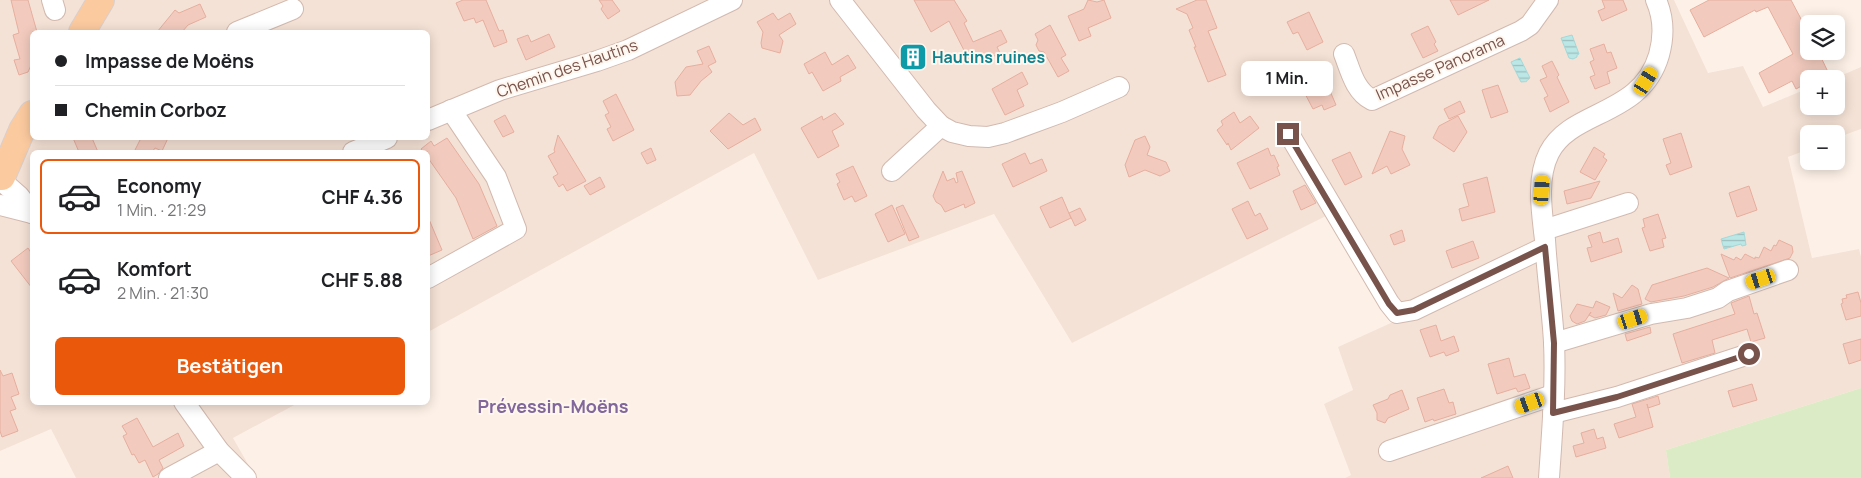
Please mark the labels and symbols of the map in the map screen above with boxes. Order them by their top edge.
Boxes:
street label: Impasse Panorama [1372,29,1508,105]
street label: Chemin des Hautins [493,34,641,102]
building icon: Hautins ruines [898,42,928,72]
place label: Hautins ruines [932,46,1045,68]
callout: 1 Min. [1242,62,1334,96]
car [1631,64,1660,98]
route end [1277,123,1299,145]
car [1533,175,1550,205]
car [1744,267,1777,291]
car [1616,307,1649,331]
route start [1738,343,1760,365]
car [1513,391,1546,415]
district label: Prévessin-Moëns [477,394,629,418]

